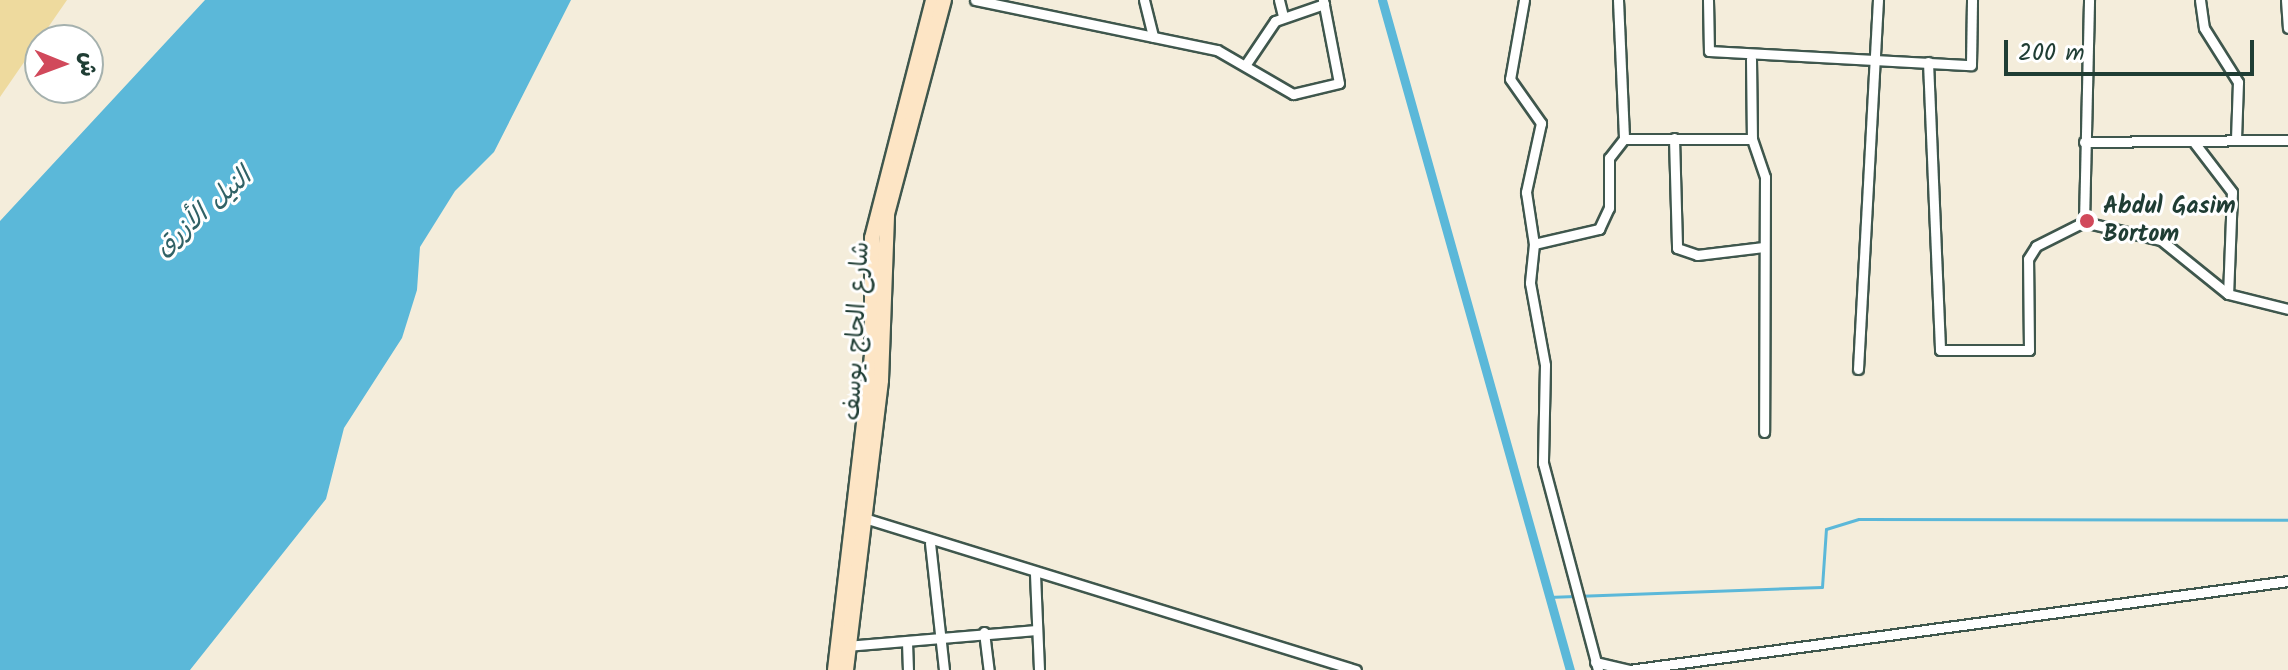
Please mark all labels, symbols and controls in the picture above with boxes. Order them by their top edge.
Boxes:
north arrow [24,24,104,104]
scale bar [2008,24,2258,74]
text: 200 m [2018,34,2085,73]
text: ش [69,52,104,77]
water label: النيل الأزرق [149,162,259,264]
place label: Abdul Gasim Bortom [2103,193,2236,249]
marker: Abdul Gasim Bortom [2078,212,2096,230]
street label: شارع الحاج يوسف [838,241,876,421]

